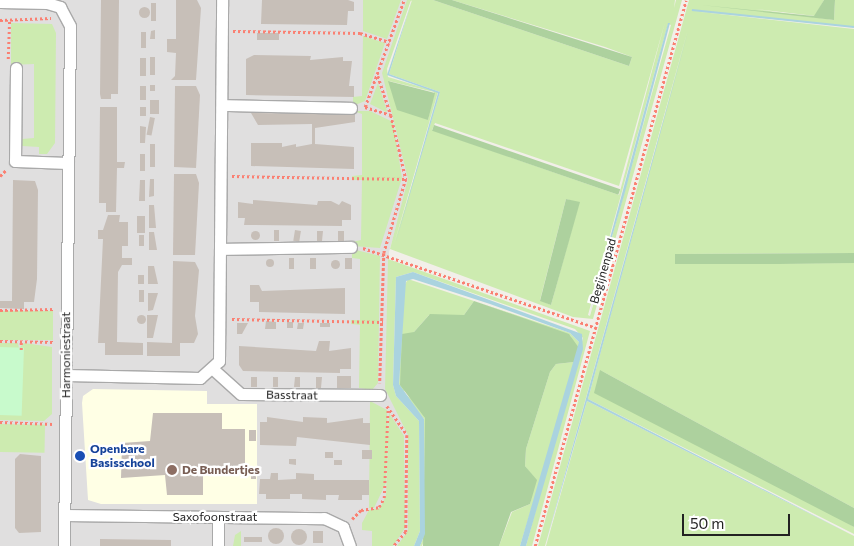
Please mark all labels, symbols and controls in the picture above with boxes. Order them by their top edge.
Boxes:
street label: Begijnenpad [587,237,619,305]
street label: Harmoniestraat [59,312,73,398]
street label: Basstraat [266,387,318,403]
place label: Openbare Basisschool [90,442,155,470]
marker: Openbare Basisschool [74,450,86,462]
place label: De Bundertjes [182,463,260,477]
marker: De Bundertjes [166,464,178,476]
scale bar [684,504,792,536]
street label: Saxofoonstraat [173,510,257,524]
text: 50 m [690,514,724,532]

